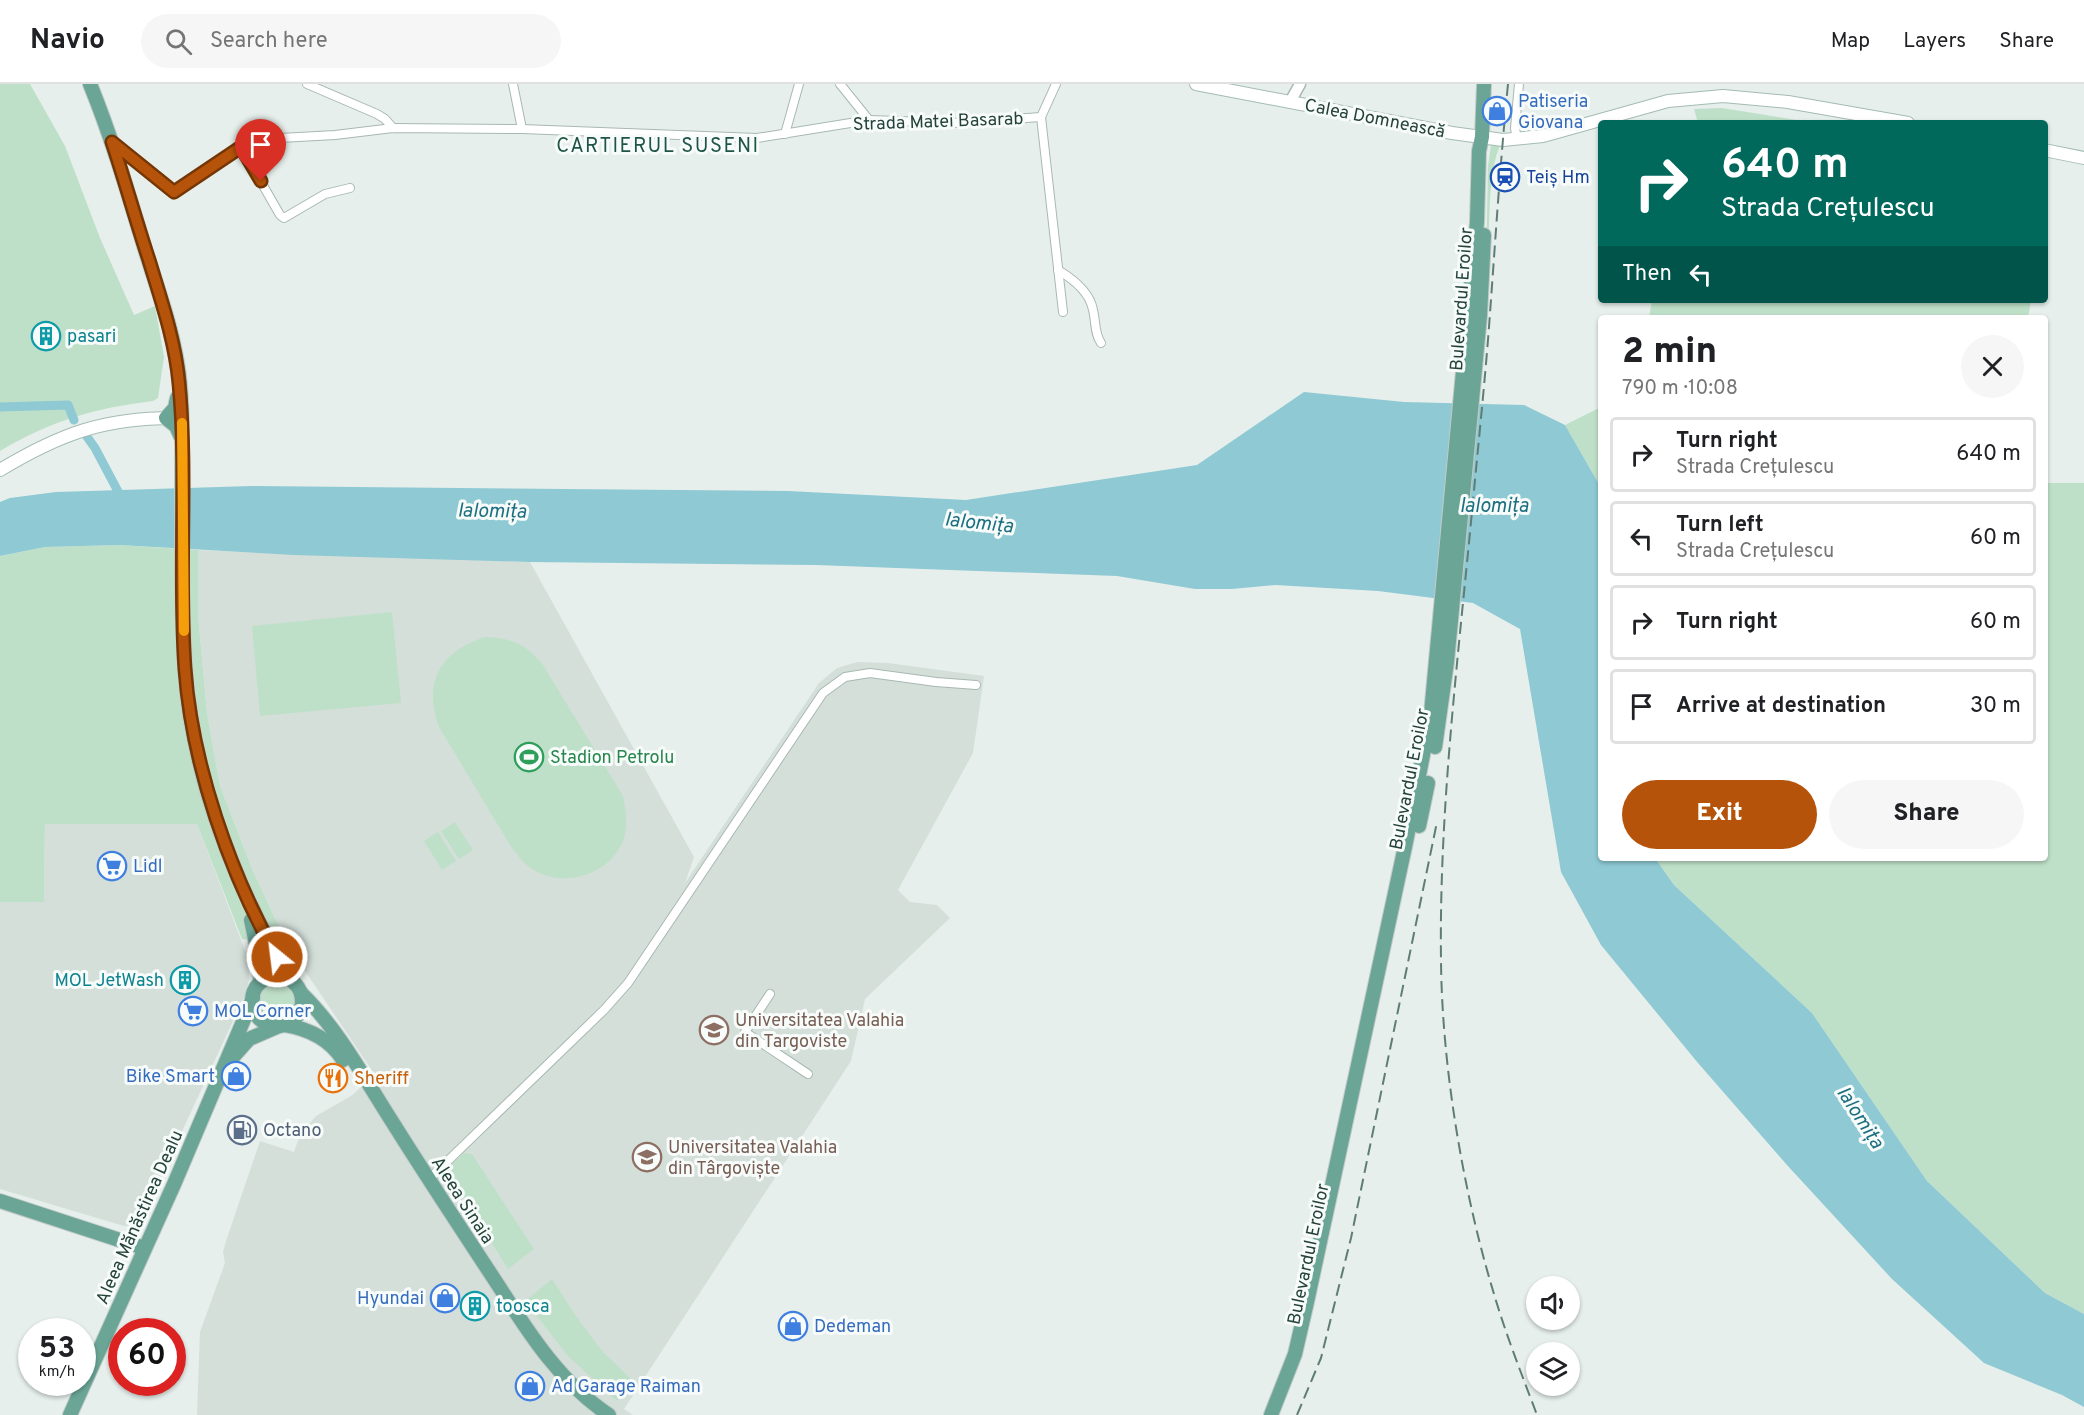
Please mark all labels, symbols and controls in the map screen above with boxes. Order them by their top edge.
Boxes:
search box [141,14,561,68]
text: Navio [30,23,105,59]
icon: search [162,25,195,58]
text: Search here [210,28,327,55]
text: Map [1831,28,1870,55]
text: Layers [1903,28,1966,55]
text: Share [1999,28,2054,55]
place label: Patiseria Giovana [1518,91,1588,135]
street label: Calea Domnească [1302,95,1447,144]
shop icon: Patiseria Giovana [1481,95,1513,127]
street label: Strada Matei Basarab [852,108,1024,137]
pin [235,119,286,181]
icon: arrive [244,128,277,161]
district label: CARTIERUL SUSENI [556,134,760,160]
text: 640 m [1721,140,1849,193]
icon: right [1622,144,1700,222]
station icon: Teiș Hm [1489,161,1521,193]
place label: Teiș Hm [1526,167,1590,190]
text: Strada Crețulescu [1721,192,1935,226]
street label: Bulevardul Eroilor [1446,227,1479,372]
icon: left [1684,258,1717,291]
text: Then [1622,261,1672,288]
building icon: pasari [30,320,62,352]
place label: pasari [67,326,116,349]
text: 2 min [1622,330,1717,376]
button: close [1961,335,2024,398]
text: 790 m · 10:08 [1622,376,1738,402]
text: Turn right [1676,428,1778,455]
icon: right [1625,438,1658,471]
text: 640 m [1956,441,2021,468]
text: Strada Crețulescu [1676,455,1834,481]
water label: Ialomița [1459,494,1529,520]
water label: Ialomița [457,498,527,526]
water label: Ialomița [943,507,1015,541]
text: Turn left [1676,512,1764,539]
icon: left [1625,522,1658,555]
text: 60 m [1970,525,2021,552]
text: Strada Crețulescu [1676,539,1834,565]
icon: right [1625,606,1658,639]
text: Turn right [1676,609,1778,636]
text: 60 m [1970,609,2021,636]
icon: arrive [1625,690,1658,723]
text: Arrive at destination [1676,693,1886,720]
text: 30 m [1970,693,2021,720]
street label: Bulevardul Eroilor [1385,706,1435,852]
sports icon: Stadion Petrolu [513,741,545,773]
place label: Stadion Petrolu [550,747,674,770]
button: Exit [1622,780,1817,849]
button: Share [1829,780,2024,849]
supermarket icon: Lidl [96,850,128,882]
place label: Lidl [133,856,162,879]
position arrow [245,925,309,989]
building icon: MOL JetWash [169,964,201,996]
place label: MOL JetWash [54,970,164,993]
supermarket icon: MOL Corner [177,995,209,1027]
place label: MOL Corner [214,1001,311,1024]
place label: Universitatea Valahia din Targoviste [735,1010,904,1054]
school or university icon: Universitatea Valahia din Targoviste [698,1014,730,1046]
shop icon: Bike Smart [220,1060,252,1092]
restaurant icon: Sheriff [317,1062,349,1094]
place label: Bike Smart [126,1066,215,1089]
place label: Sheriff [354,1068,409,1091]
water label: Ialomița [1830,1082,1889,1155]
fuel station icon: Octano [226,1114,258,1146]
place label: Octano [263,1120,322,1143]
street label: Aleea Mănăstirea Dealu [92,1127,189,1308]
place label: Universitatea Valahia din Târgoviște [668,1137,837,1181]
school or university icon: Universitatea Valahia din Târgoviște [631,1141,663,1173]
street label: Aleea Sinaia [425,1153,498,1249]
street label: Bulevardul Eroilor [1283,1182,1336,1327]
map controls [1526,1276,1580,1396]
button: sound [1526,1276,1580,1330]
shop icon: Hyundai [429,1282,461,1314]
place label: Hyundai [357,1288,424,1311]
building icon: toosca [459,1290,491,1322]
place label: toosca [496,1296,549,1319]
shop icon: Dedeman [777,1310,809,1342]
place label: Dedeman [814,1316,891,1339]
speed limit sign: 60 [108,1318,186,1396]
text: 53 [39,1331,75,1368]
button: layers [1526,1342,1580,1396]
text: km/h [39,1363,75,1382]
shop icon: Ad Garage Raiman [514,1370,546,1402]
place label: Ad Garage Raiman [551,1376,701,1399]

